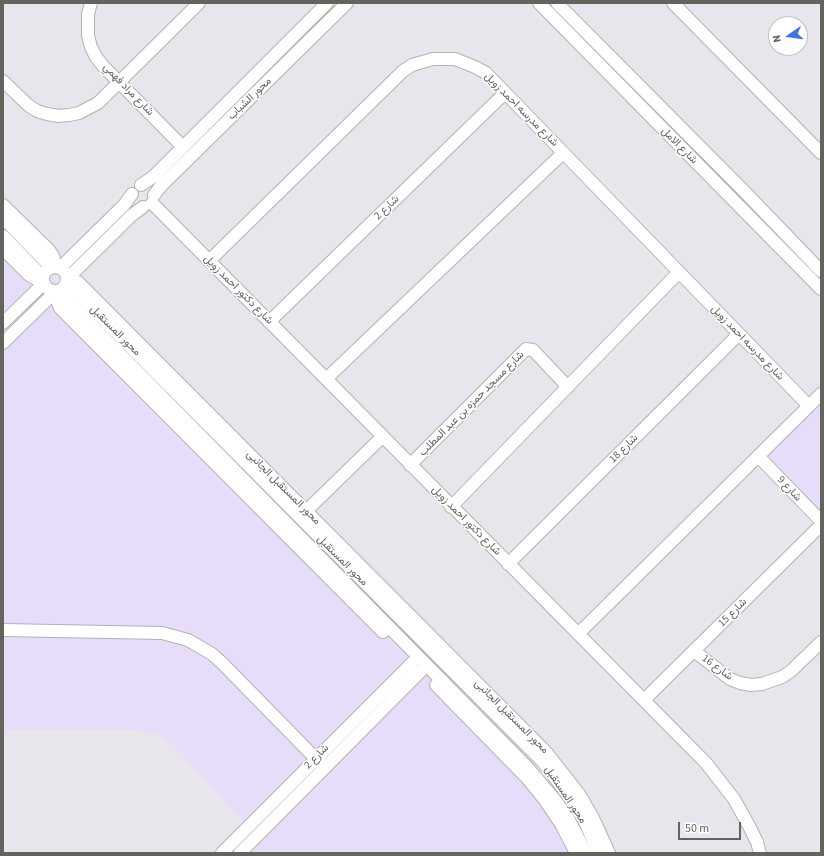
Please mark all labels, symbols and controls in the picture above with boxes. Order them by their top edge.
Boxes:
north arrow [768,16,808,56]
text: N [769,33,785,44]
street label: شارع مراد فهمي [100,61,156,119]
street label: شارع مدرسه احمد زويل [481,70,561,150]
street label: محور الشباب [225,75,275,123]
street label: شارع الامل [658,125,700,167]
street label: شارع 2 [372,193,402,223]
street label: شارع دكتور احمد زويل [200,252,276,328]
street label: محور المستقبل [87,303,143,359]
street label: شارع مدرسه احمد زويل [708,303,786,383]
street label: شارع مسجد حمزه بن عبد المطلب [417,349,527,459]
street label: شارع 18 [607,432,641,466]
street label: محور المستقبل الجانبى [243,448,323,528]
street label: شارع 9 [774,474,804,504]
street label: شارع دكتور احمد زويل [428,483,504,559]
street label: محور المستقبل [314,533,370,589]
street label: شارع 15 [716,596,750,630]
street label: شارع 16 [699,652,735,684]
street label: محور المستقبل الجانبى [471,677,551,757]
street label: شارع 2 [302,742,332,772]
street label: محور المستقبل [541,764,589,826]
scale bar [680,814,743,840]
text: 50 m [685,820,709,837]

